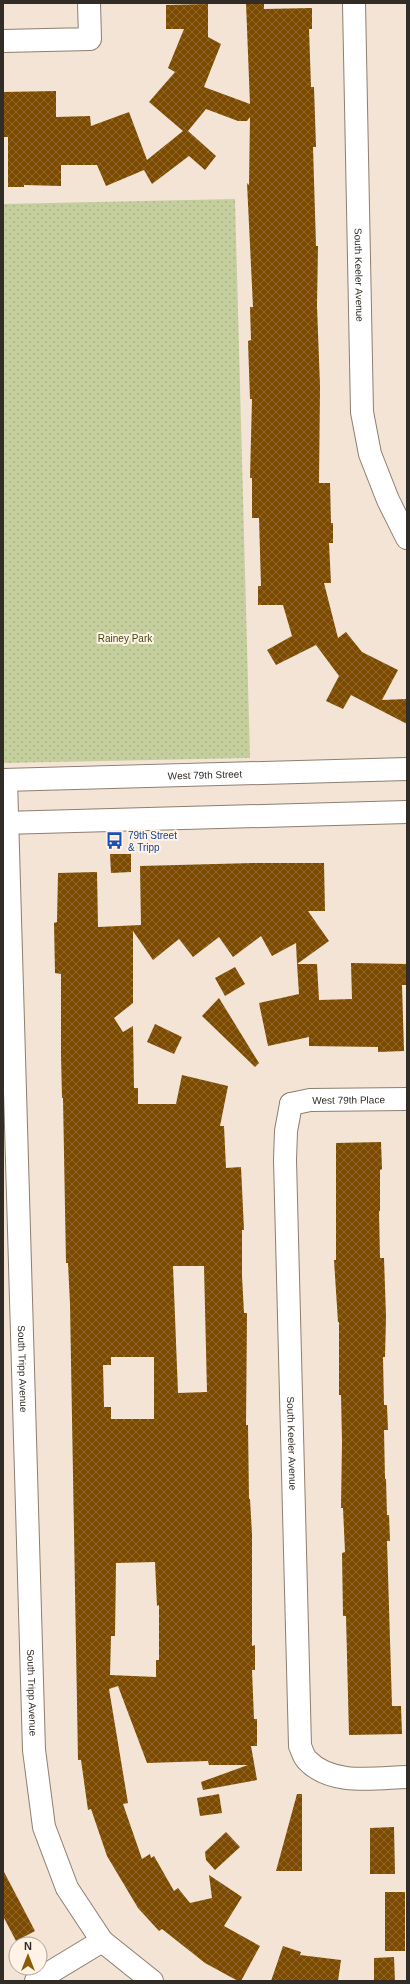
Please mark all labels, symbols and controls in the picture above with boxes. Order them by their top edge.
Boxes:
street label: South Keeler Avenue [352,228,365,322]
park label: Rainey Park [98,633,153,644]
street label: West 79th Street [168,768,242,782]
place label: 79th Street & Tripp [128,830,177,853]
bus stop icon: 79th Street & Tripp [105,831,125,851]
street label: West 79th Place [312,1094,385,1106]
street label: South Tripp Avenue [16,1325,29,1413]
street label: South Keeler Avenue [285,1396,298,1491]
street label: South Tripp Avenue [25,1649,39,1737]
north arrow [8,1936,48,1976]
text: N [24,1940,32,1952]

